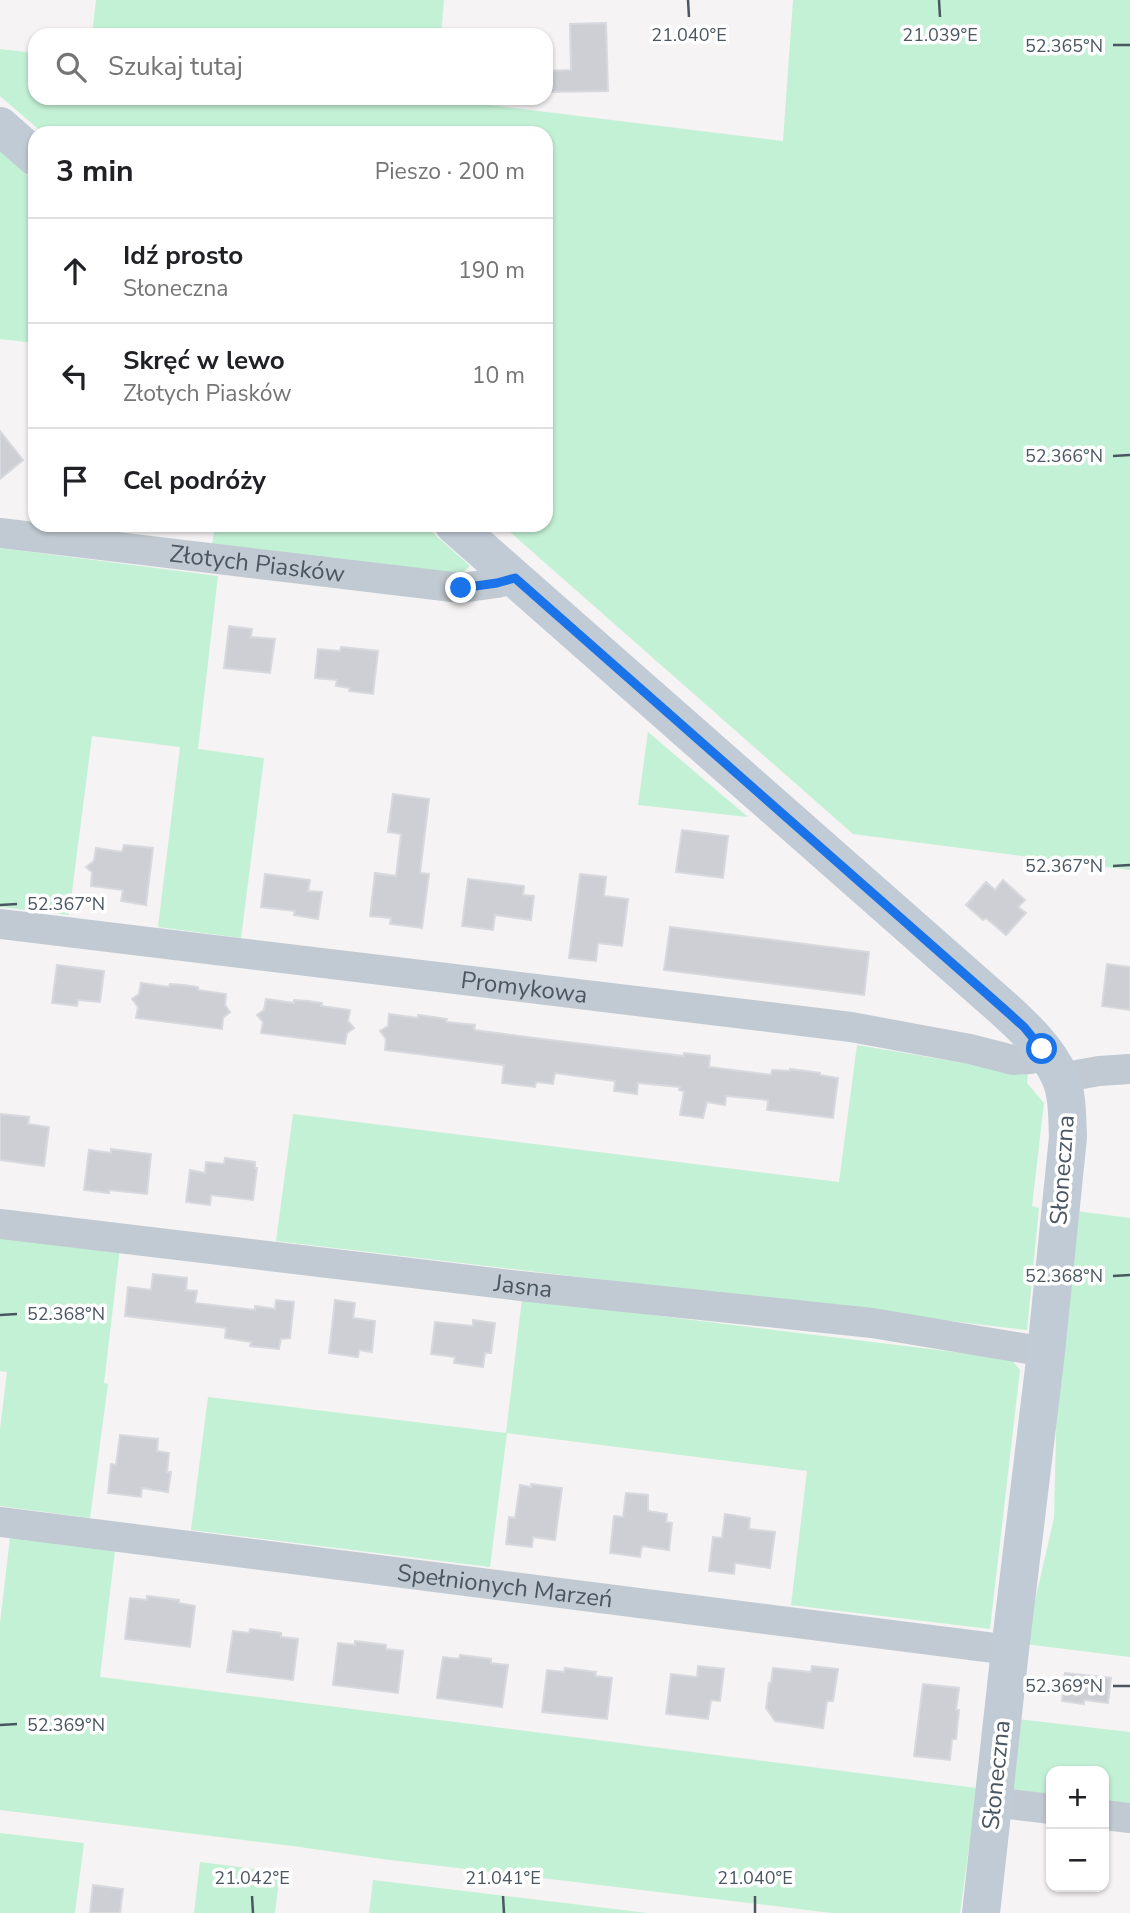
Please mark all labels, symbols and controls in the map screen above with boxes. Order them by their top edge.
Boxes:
text: 21.040°E [651,23,727,47]
text: 21.039°E [902,23,978,47]
search box [28,28,553,105]
text: 52.365°N [1025,34,1103,58]
icon: search [52,48,90,86]
text: Szukaj tutaj [108,49,243,84]
text: 3 min [56,151,134,192]
text: Pieszo · 200 m [375,156,525,187]
text: Idź prosto [123,238,243,273]
icon: ahead [56,252,94,290]
text: 190 m [458,255,525,286]
text: Słoneczna [123,273,228,304]
text: Skręć w lewo [123,343,285,378]
icon: left [56,357,94,395]
text: 10 m [472,360,525,391]
text: Złotych Piasków [123,378,292,409]
text: 52.366°N [1025,444,1103,468]
icon: arrive [56,462,94,500]
text: Cel podróży [123,463,266,498]
street label: Złotych Piasków [168,537,347,590]
route end [445,572,476,603]
text: 52.367°N [1025,854,1103,878]
text: 52.367°N [27,892,105,916]
street label: Promykowa [459,964,589,1011]
route start [1026,1033,1057,1064]
street label: Słoneczna [1042,1114,1082,1226]
text: 52.368°N [1025,1264,1103,1288]
street label: Jasna [491,1267,554,1305]
text: 52.368°N [27,1302,105,1326]
street label: Spełnionych Marzeń [395,1556,615,1616]
text: 52.369°N [1025,1674,1103,1698]
text: 52.369°N [27,1713,105,1737]
street label: Słoneczna [974,1719,1018,1831]
map controls [1046,1766,1109,1892]
button: + [1046,1766,1109,1829]
button: − [1046,1829,1109,1892]
text: 21.042°E [214,1866,290,1890]
text: 21.041°E [465,1866,541,1890]
text: 21.040°E [717,1866,793,1890]

